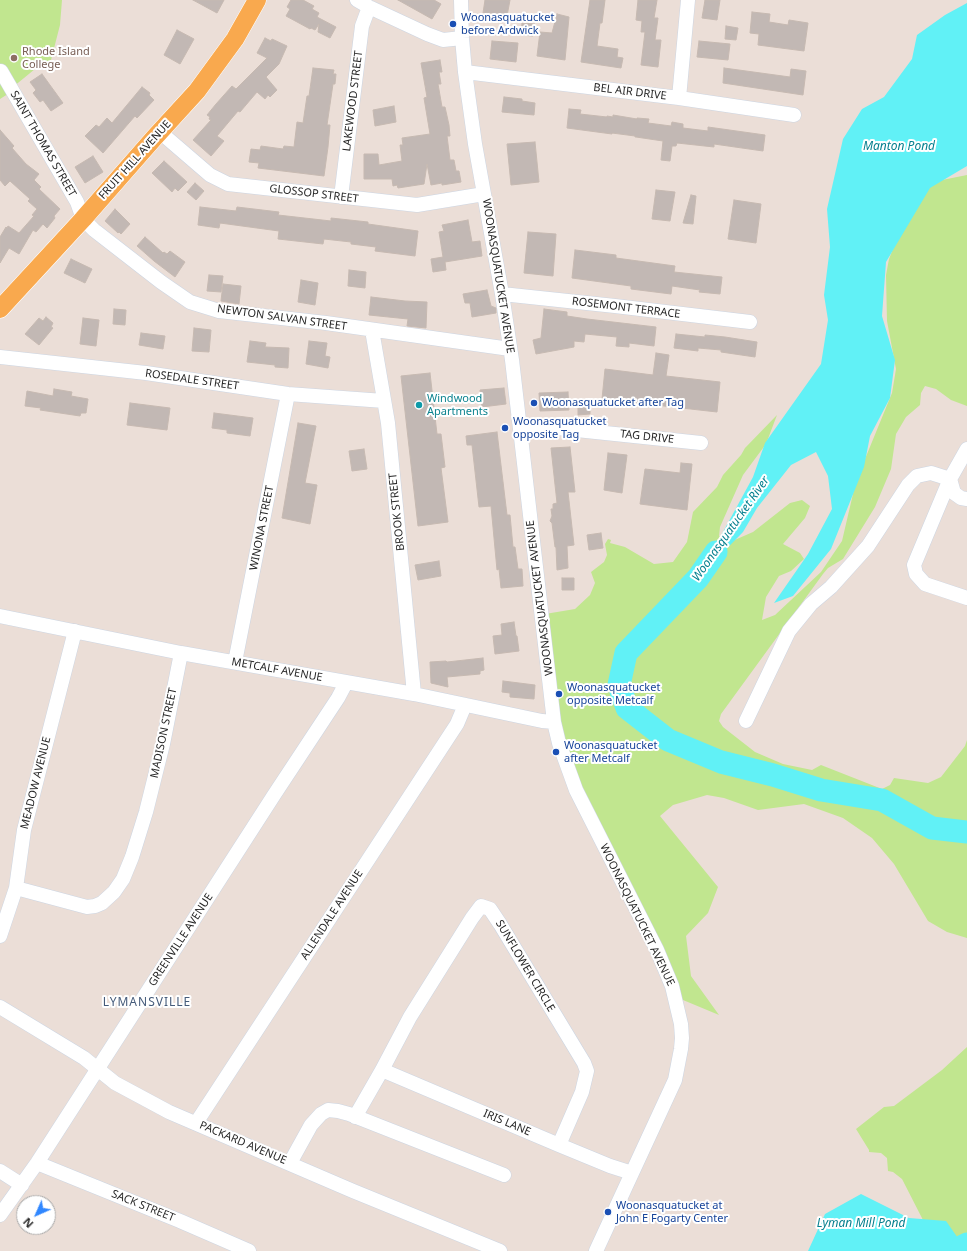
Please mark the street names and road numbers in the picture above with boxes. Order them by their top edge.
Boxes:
street label: LAKEWOOD STREET [340,50,366,152]
street label: BEL AIR DRIVE [593,81,667,103]
street label: SAINT THOMAS STREET [7,89,79,199]
street label: FRUIT HILL AVENUE [96,118,174,202]
street label: GLOSSOP STREET [269,182,359,206]
street label: WOONASQUATUCKET AVENUE [479,198,517,354]
street label: ROSEMONT TERRACE [571,295,681,321]
street label: NEWTON SALVAN STREET [216,302,348,334]
street label: ROSEDALE STREET [144,367,240,393]
street label: TAG DRIVE [619,428,675,446]
street label: BROOK STREET [386,472,408,552]
street label: WINONA STREET [247,484,277,572]
street label: WOONASQUATUCKET AVENUE [524,520,556,676]
street label: METCALF AVENUE [230,656,324,684]
street label: MADISON STREET [148,687,180,779]
street label: MEADOW AVENUE [18,736,54,830]
street label: WOONASQUATUCKET AVENUE [597,842,677,988]
street label: ALLENDALE AVENUE [298,868,366,962]
street label: GREENVILLE AVENUE [146,891,216,989]
street label: SUNFLOWER CIRCLE [492,918,558,1014]
street label: IRIS LANE [481,1107,533,1139]
street label: PACKARD AVENUE [197,1119,289,1167]
street label: SACK STREET [110,1187,176,1225]

